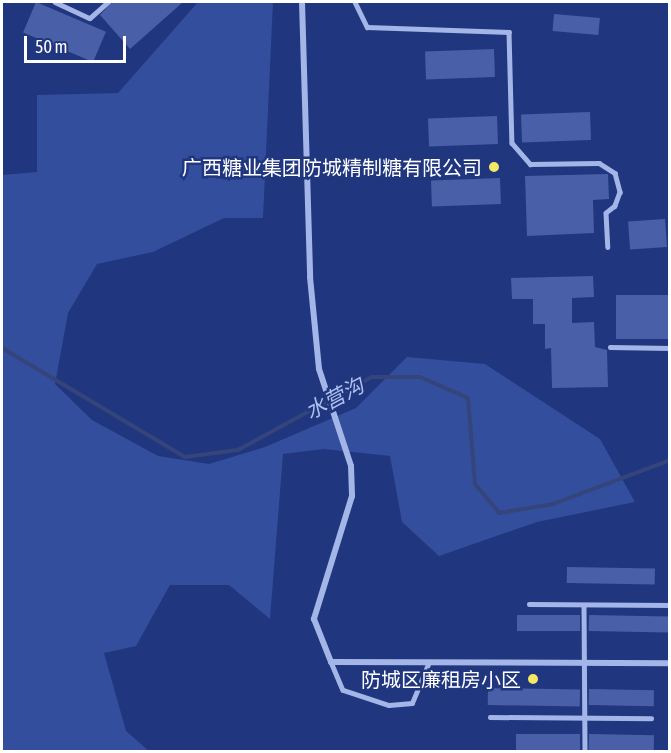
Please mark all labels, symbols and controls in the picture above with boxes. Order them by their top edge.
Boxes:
scale bar [27,24,129,62]
text: 50 m [35,36,67,57]
place label: 广西糖业集团防城精制糖有限公司 [182,155,482,179]
marker: 广西糖业集团防城精制糖有限公司 [487,160,501,174]
water label: 水营沟 [300,372,368,424]
place label: 防城区廉租房小区 [361,667,521,691]
marker: 防城区廉租房小区 [526,672,540,686]

